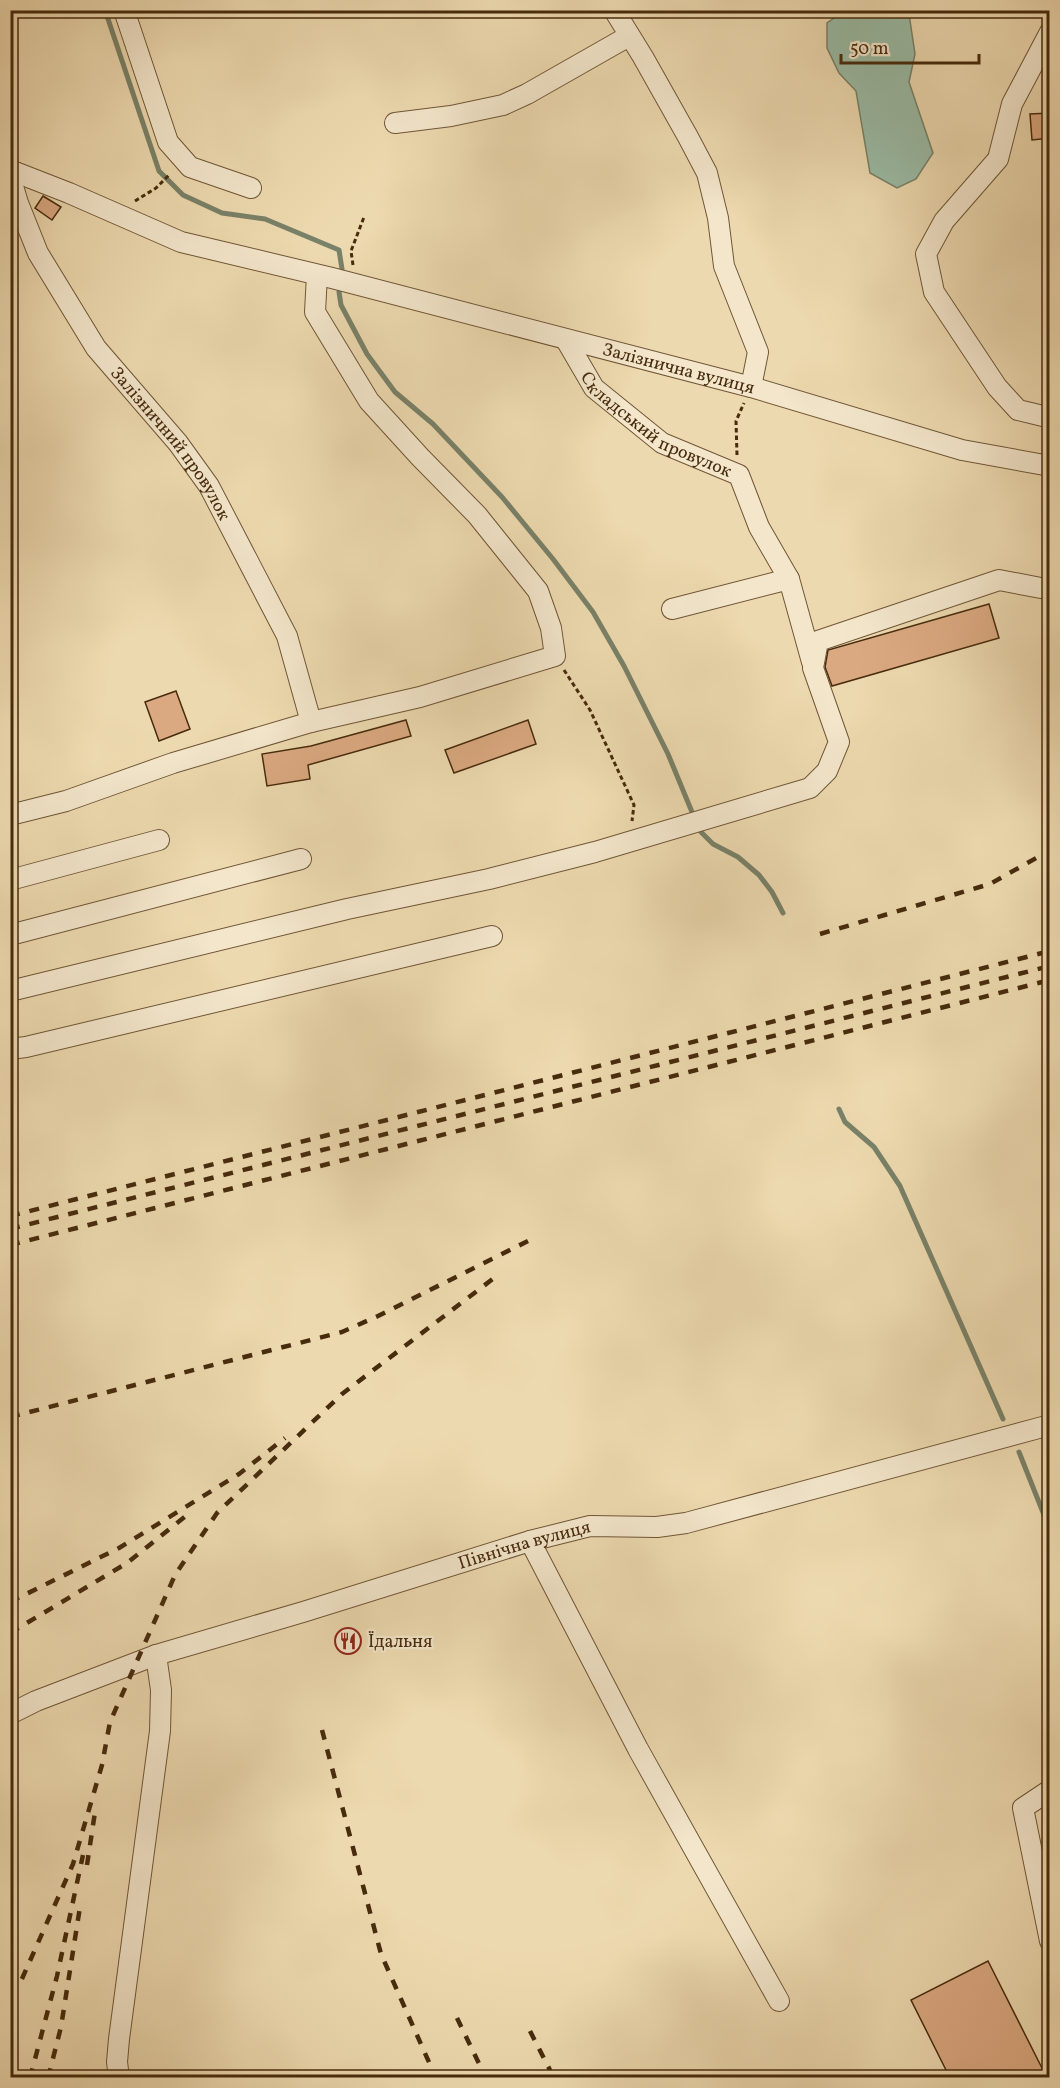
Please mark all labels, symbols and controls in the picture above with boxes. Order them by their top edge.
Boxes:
scale bar [841,27,979,65]
text: 50 m [850,37,889,62]
street label: Залізнична вулиця [599,338,757,401]
street label: Залізничний провулок [104,362,236,526]
street label: Складський провулок [573,368,736,485]
street label: Північна вулиця [455,1515,593,1577]
restaurant icon: Їдальня [333,1626,363,1656]
place label: Їдальня [368,1630,432,1655]

